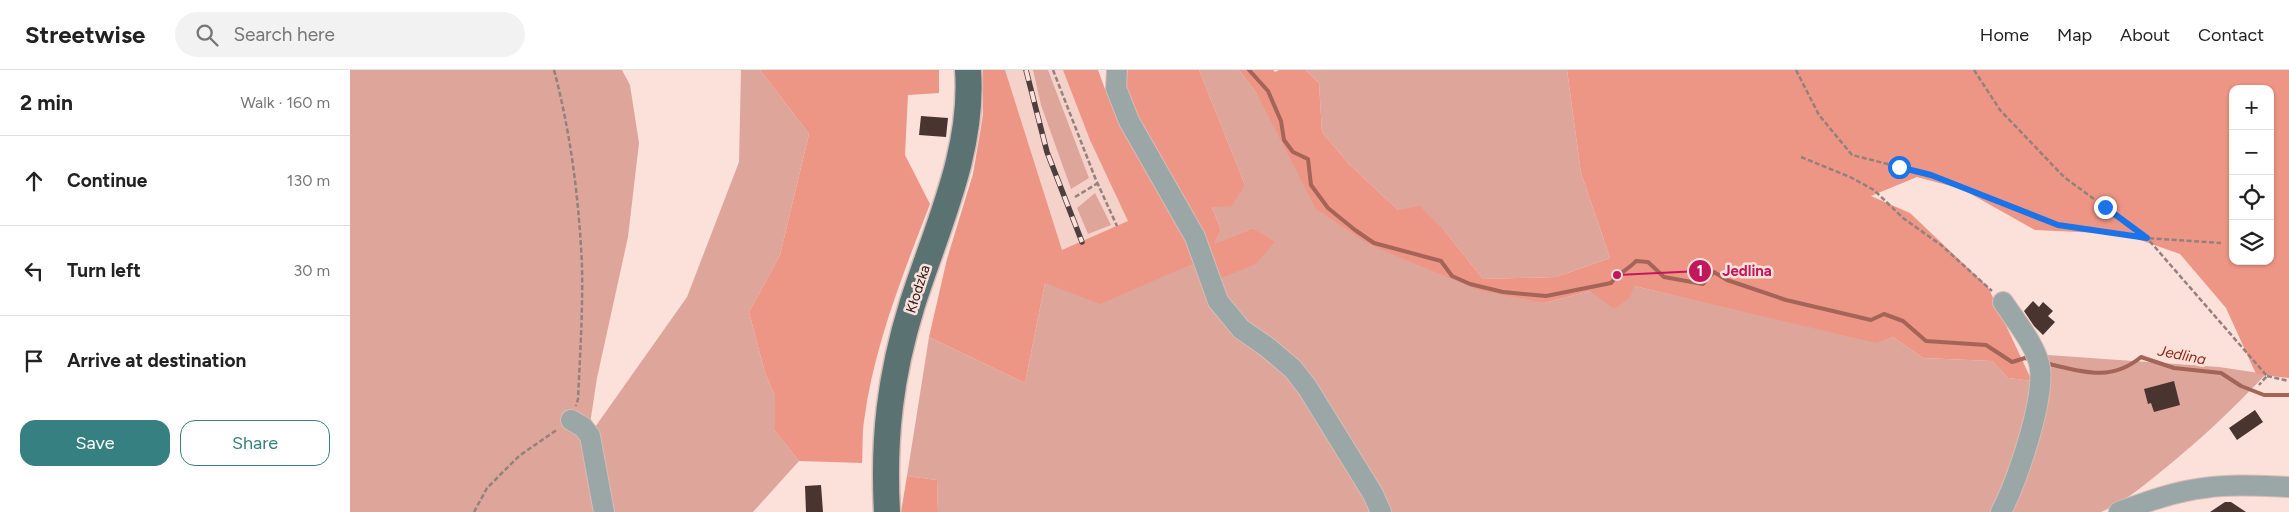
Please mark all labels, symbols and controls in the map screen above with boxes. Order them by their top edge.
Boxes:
search box [175,12,525,57]
text: Streetwise [25,20,145,49]
icon: search [193,21,221,49]
text: Search here [233,23,335,46]
text: Home [1980,24,2029,46]
text: Map [2057,24,2092,46]
text: About [2120,24,2170,46]
text: Contact [2198,24,2264,46]
map controls [2229,85,2274,265]
button: + [2229,85,2274,130]
text: 2 min [20,90,73,115]
text: Walk · 160 m [240,93,330,112]
button: − [2229,130,2274,175]
route start [1888,156,1911,179]
icon: ahead [20,167,48,195]
text: Continue [67,169,147,192]
text: 130 m [287,171,330,190]
button: locate [2229,175,2274,220]
route end [2094,196,2117,219]
button: layers [2229,220,2274,265]
callout: Jedlina [1687,256,1782,286]
icon: left [20,257,48,285]
text: Turn left [67,259,141,282]
text: 30 m [293,261,330,280]
text: 1 [1697,262,1703,280]
text: Jedlina [1722,262,1772,280]
street label: Kłodzka [902,263,934,315]
water label: Jedlina [2155,341,2208,369]
icon: arrive [20,347,48,375]
text: Arrive at destination [67,349,246,372]
button: Save [20,420,170,466]
button: Share [180,420,330,466]

